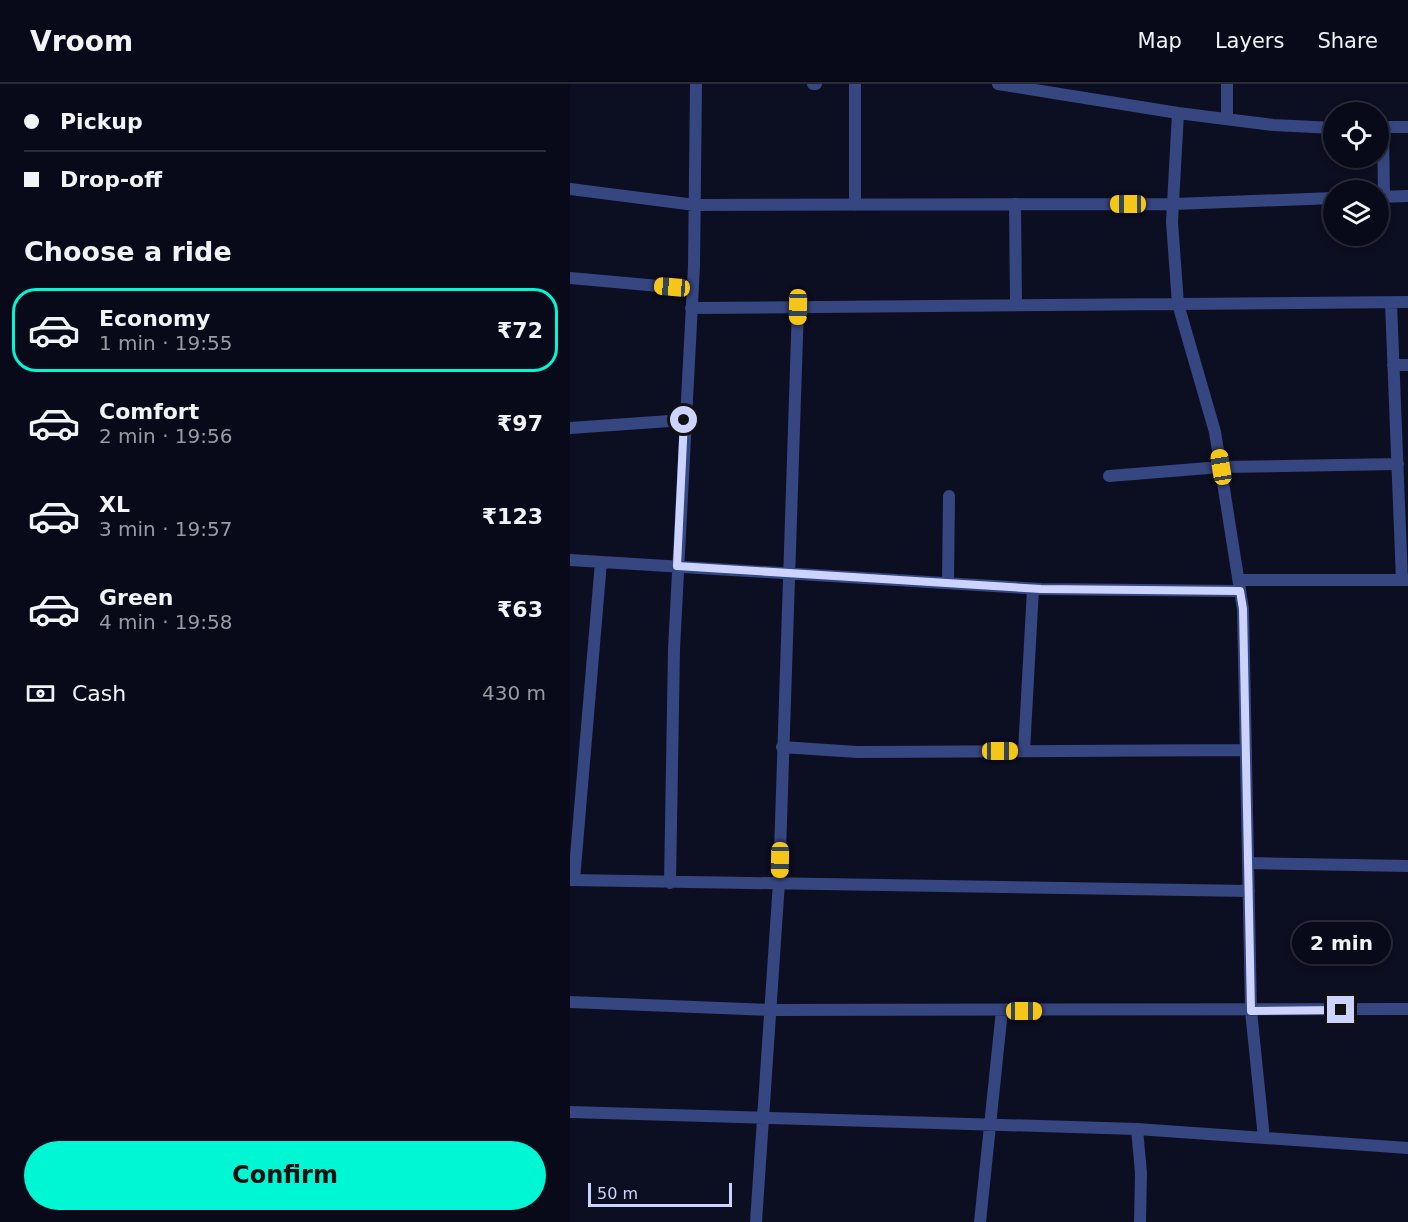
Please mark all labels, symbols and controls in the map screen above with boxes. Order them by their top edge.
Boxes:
text: Vroom [30,25,133,58]
text: Map [1138,29,1182,53]
text: Layers [1215,29,1284,53]
text: Share [1317,29,1378,53]
map controls [1323,102,1389,246]
button: locate [1323,102,1389,168]
text: Pickup [60,109,143,134]
text: Drop-off [60,167,162,192]
button: layers [1323,180,1389,246]
car [1110,195,1146,213]
text: Choose a ride [24,236,232,267]
car [653,276,691,298]
car [789,289,807,325]
icon: car [27,303,81,357]
text: Economy [99,306,210,331]
text: ₹72 [497,318,543,343]
text: 1 min · 19:55 [99,331,233,355]
icon: car [27,396,81,450]
text: Comfort [99,399,199,424]
route start [670,406,697,433]
text: ₹97 [497,411,543,436]
text: 2 min · 19:56 [99,424,233,448]
car [1209,448,1233,486]
icon: car [27,489,81,543]
text: XL [99,492,130,517]
text: ₹123 [482,504,543,529]
text: 3 min · 19:57 [99,517,233,541]
icon: car [27,582,81,636]
text: Green [99,585,173,610]
text: ₹63 [497,597,543,622]
text: 4 min · 19:58 [99,610,233,634]
icon: cash [24,677,57,710]
text: Cash [72,681,126,706]
text: 430 m [482,681,546,705]
car [982,742,1018,760]
car [771,842,789,878]
callout: 2 min [1292,923,1390,965]
text: 2 min [1310,931,1373,955]
route end [1327,996,1354,1023]
car [1006,1002,1042,1020]
button: Confirm [24,1141,546,1210]
scale bar [588,1180,732,1208]
text: 50 m [597,1184,638,1203]

